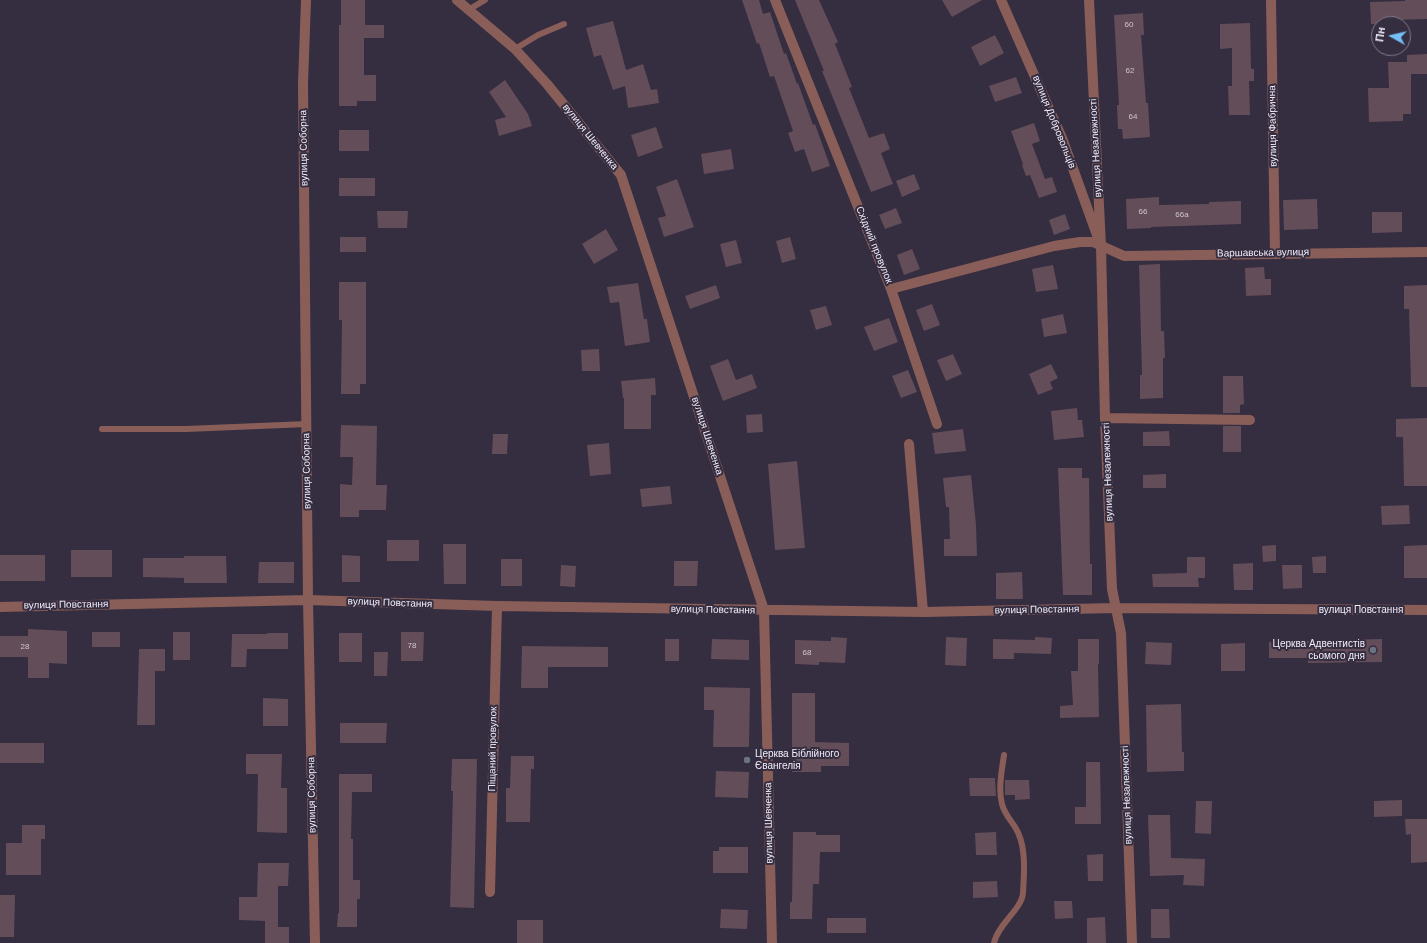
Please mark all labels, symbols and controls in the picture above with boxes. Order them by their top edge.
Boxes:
north arrow [1371,16,1411,56]
house number: 60 [1125,20,1133,30]
text: Пн [1373,26,1387,43]
house number: 62 [1126,66,1134,76]
street label: вулиця Добровольців [1030,74,1078,170]
street label: вулиця Фабрична [1266,85,1280,167]
street label: вулиця Незалежності [1087,98,1105,198]
street label: вулиця Шевченка [560,102,620,172]
street label: вулиця Соборна [297,110,311,186]
house number: 64 [1129,112,1137,122]
street label: Східний провулок [853,205,895,285]
house number: 66 [1139,207,1147,217]
house number: 66а [1175,210,1189,220]
street label: Варшавська вулиця [1217,246,1309,260]
street label: вулиця Шевченка [689,396,725,476]
street label: вулиця Незалежності [1100,422,1116,522]
street label: вулиця Соборна [300,433,314,509]
street label: вулиця Повстання [347,596,433,610]
street label: вулиця Повстання [24,598,108,612]
street label: вулиця Повстання [671,603,755,617]
street label: вулиця Повстання [995,603,1079,617]
street label: вулиця Повстання [1319,604,1403,616]
place label: Церква Адвентистів сьомого дня [1272,638,1365,662]
house number: 78 [408,641,416,651]
house number: 28 [21,642,29,652]
marker: Церква Адвентистів сьомого дня [1368,645,1378,655]
house number: 68 [803,648,811,658]
street label: Піщаний провулок [486,706,500,792]
street label: вулиця Незалежності [1119,745,1135,845]
place label: Церква Біблійного Євангелія [755,748,839,772]
marker: Церква Біблійного Євангелія [742,755,752,765]
street label: вулиця Соборна [305,757,319,833]
street label: вулиця Шевченка [762,782,776,864]

